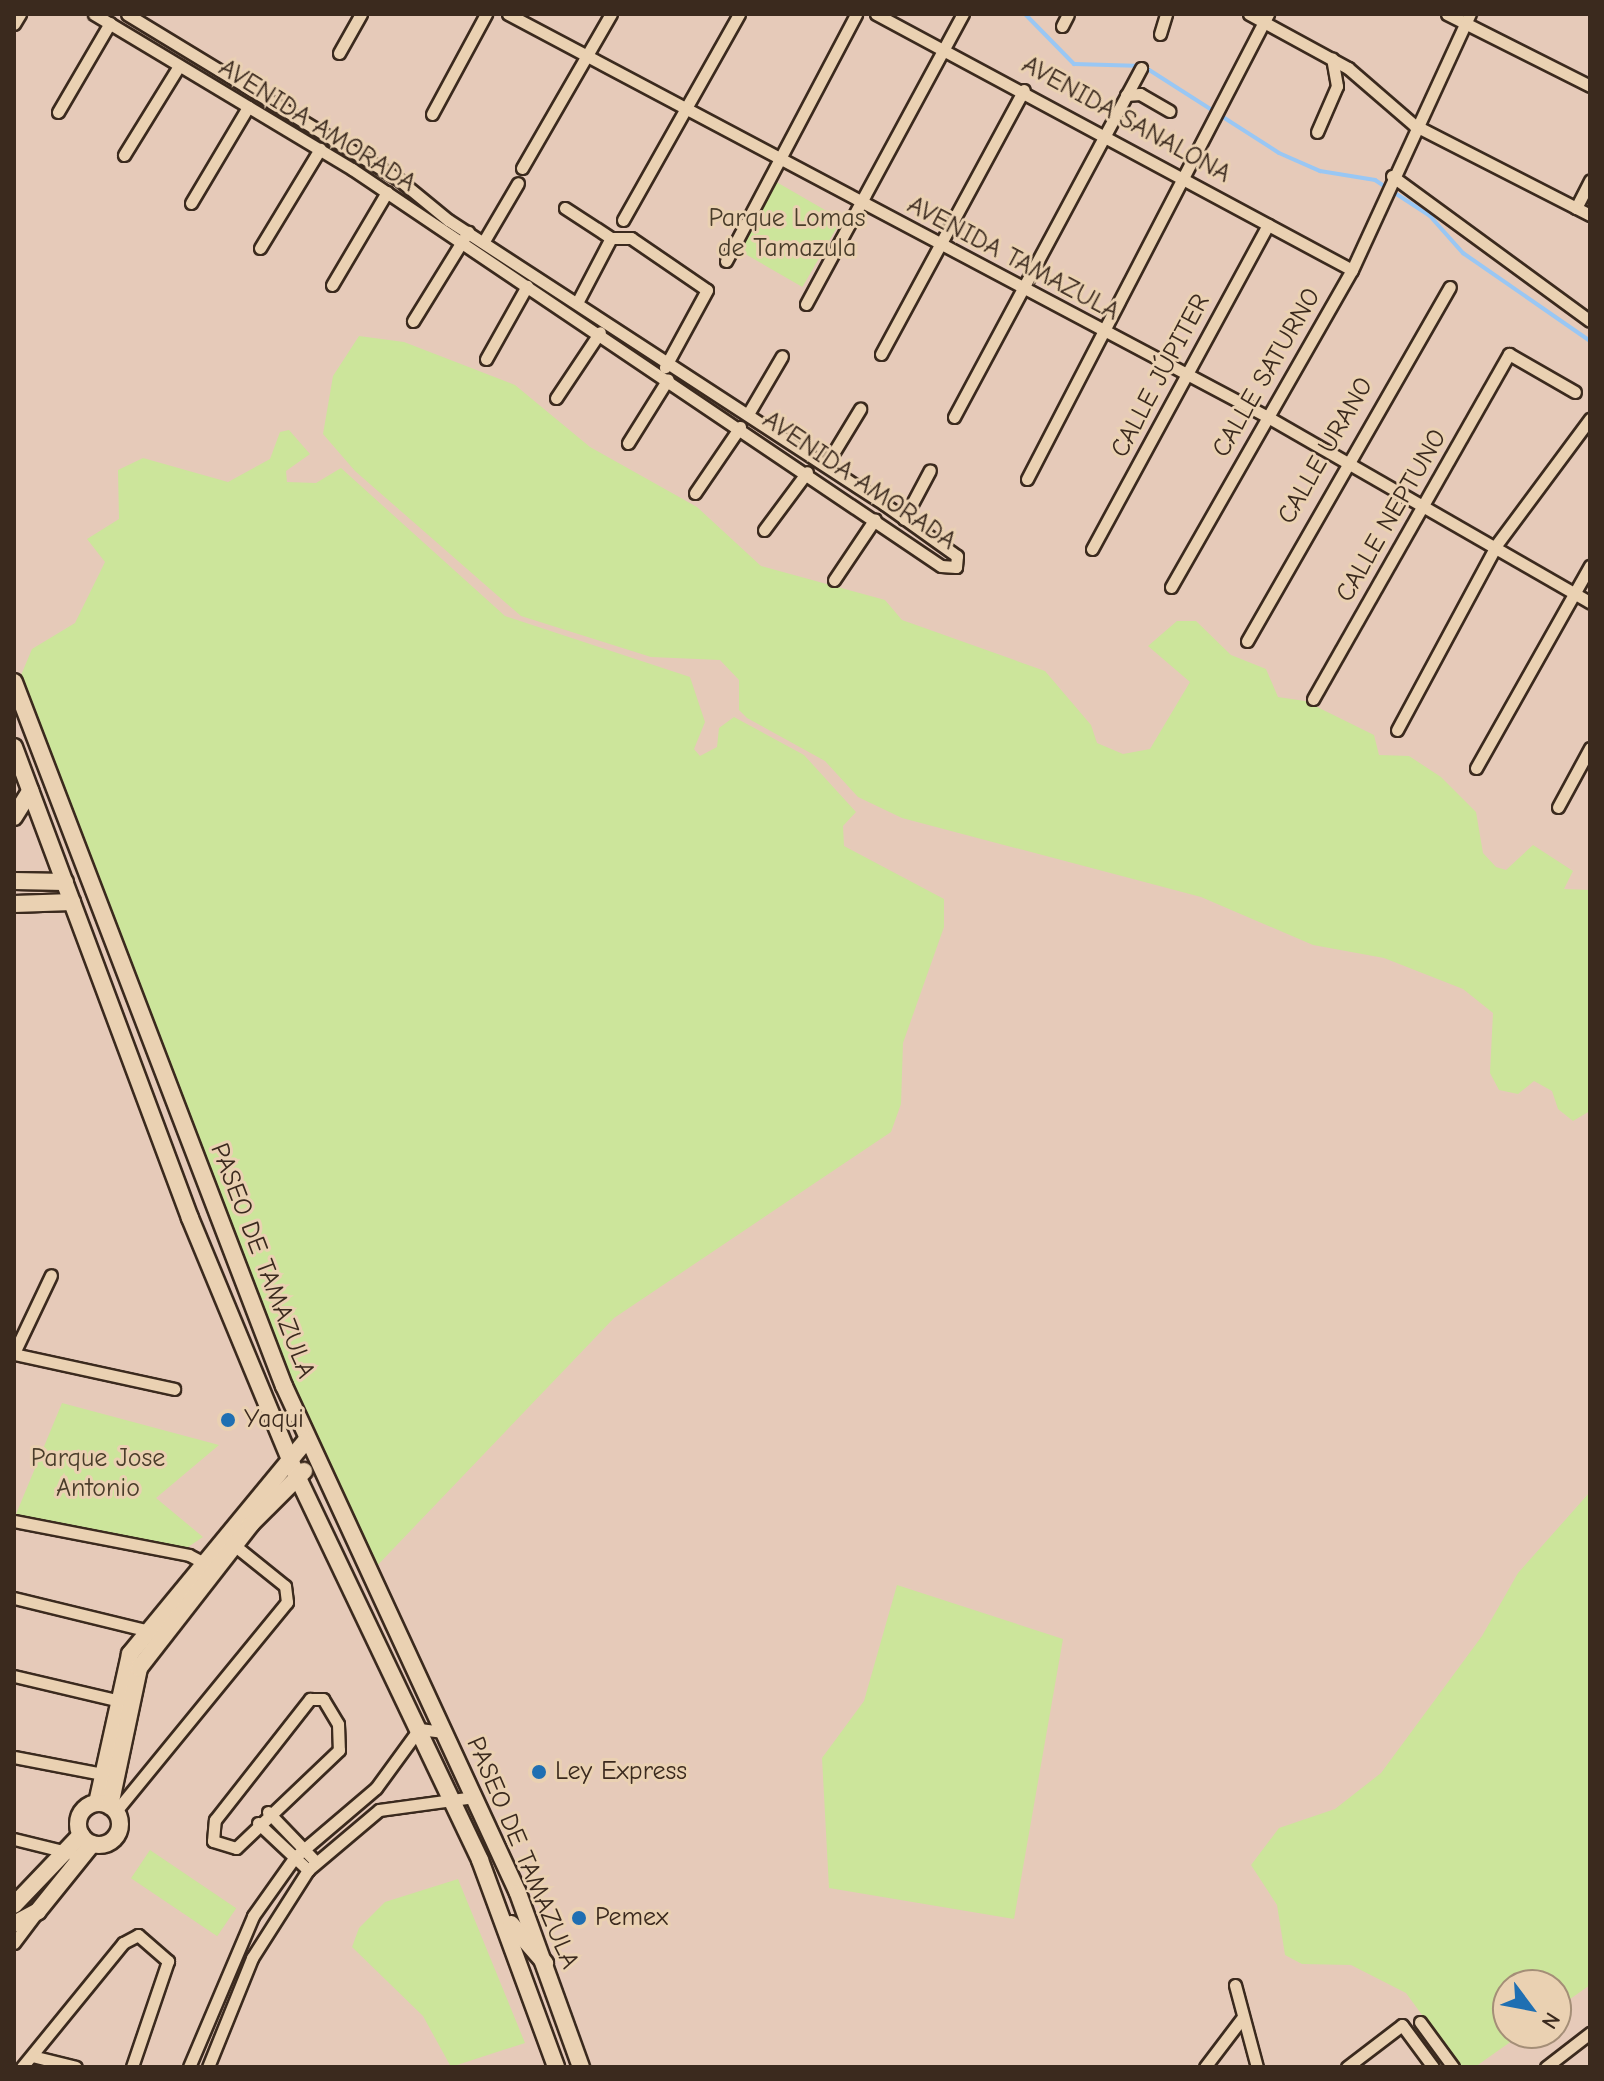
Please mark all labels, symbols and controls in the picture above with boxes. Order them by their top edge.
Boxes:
street label: AVENIDA SANALONA [1016,50,1236,190]
street label: AVENIDA AMORADA [213,53,421,199]
street label: AVENIDA TAMAZULA [902,190,1124,328]
park label: Parque Lomas de Tamazula [708,203,866,264]
street label: CALLE SATURNO [1206,283,1328,463]
street label: CALLE JÚPITER [1105,289,1217,463]
street label: CALLE URANO [1272,372,1380,530]
street label: AVENIDA AMORADA [756,405,962,557]
street label: CALLE NEPTUNO [1330,424,1454,608]
street label: PASEO DE TAMAZULA [203,1139,321,1383]
place label: Yaqui [244,1404,304,1436]
marker: Yaqui [219,1411,237,1429]
park label: Parque Jose Antonio [31,1443,165,1504]
street label: PASEO DE TAMAZULA [459,1732,585,1974]
place label: Ley Express [555,1756,687,1788]
marker: Ley Express [530,1763,548,1781]
place label: Pemex [595,1902,668,1934]
marker: Pemex [570,1909,588,1927]
north arrow [1492,1969,1572,2049]
text: N [1536,2008,1565,2034]

